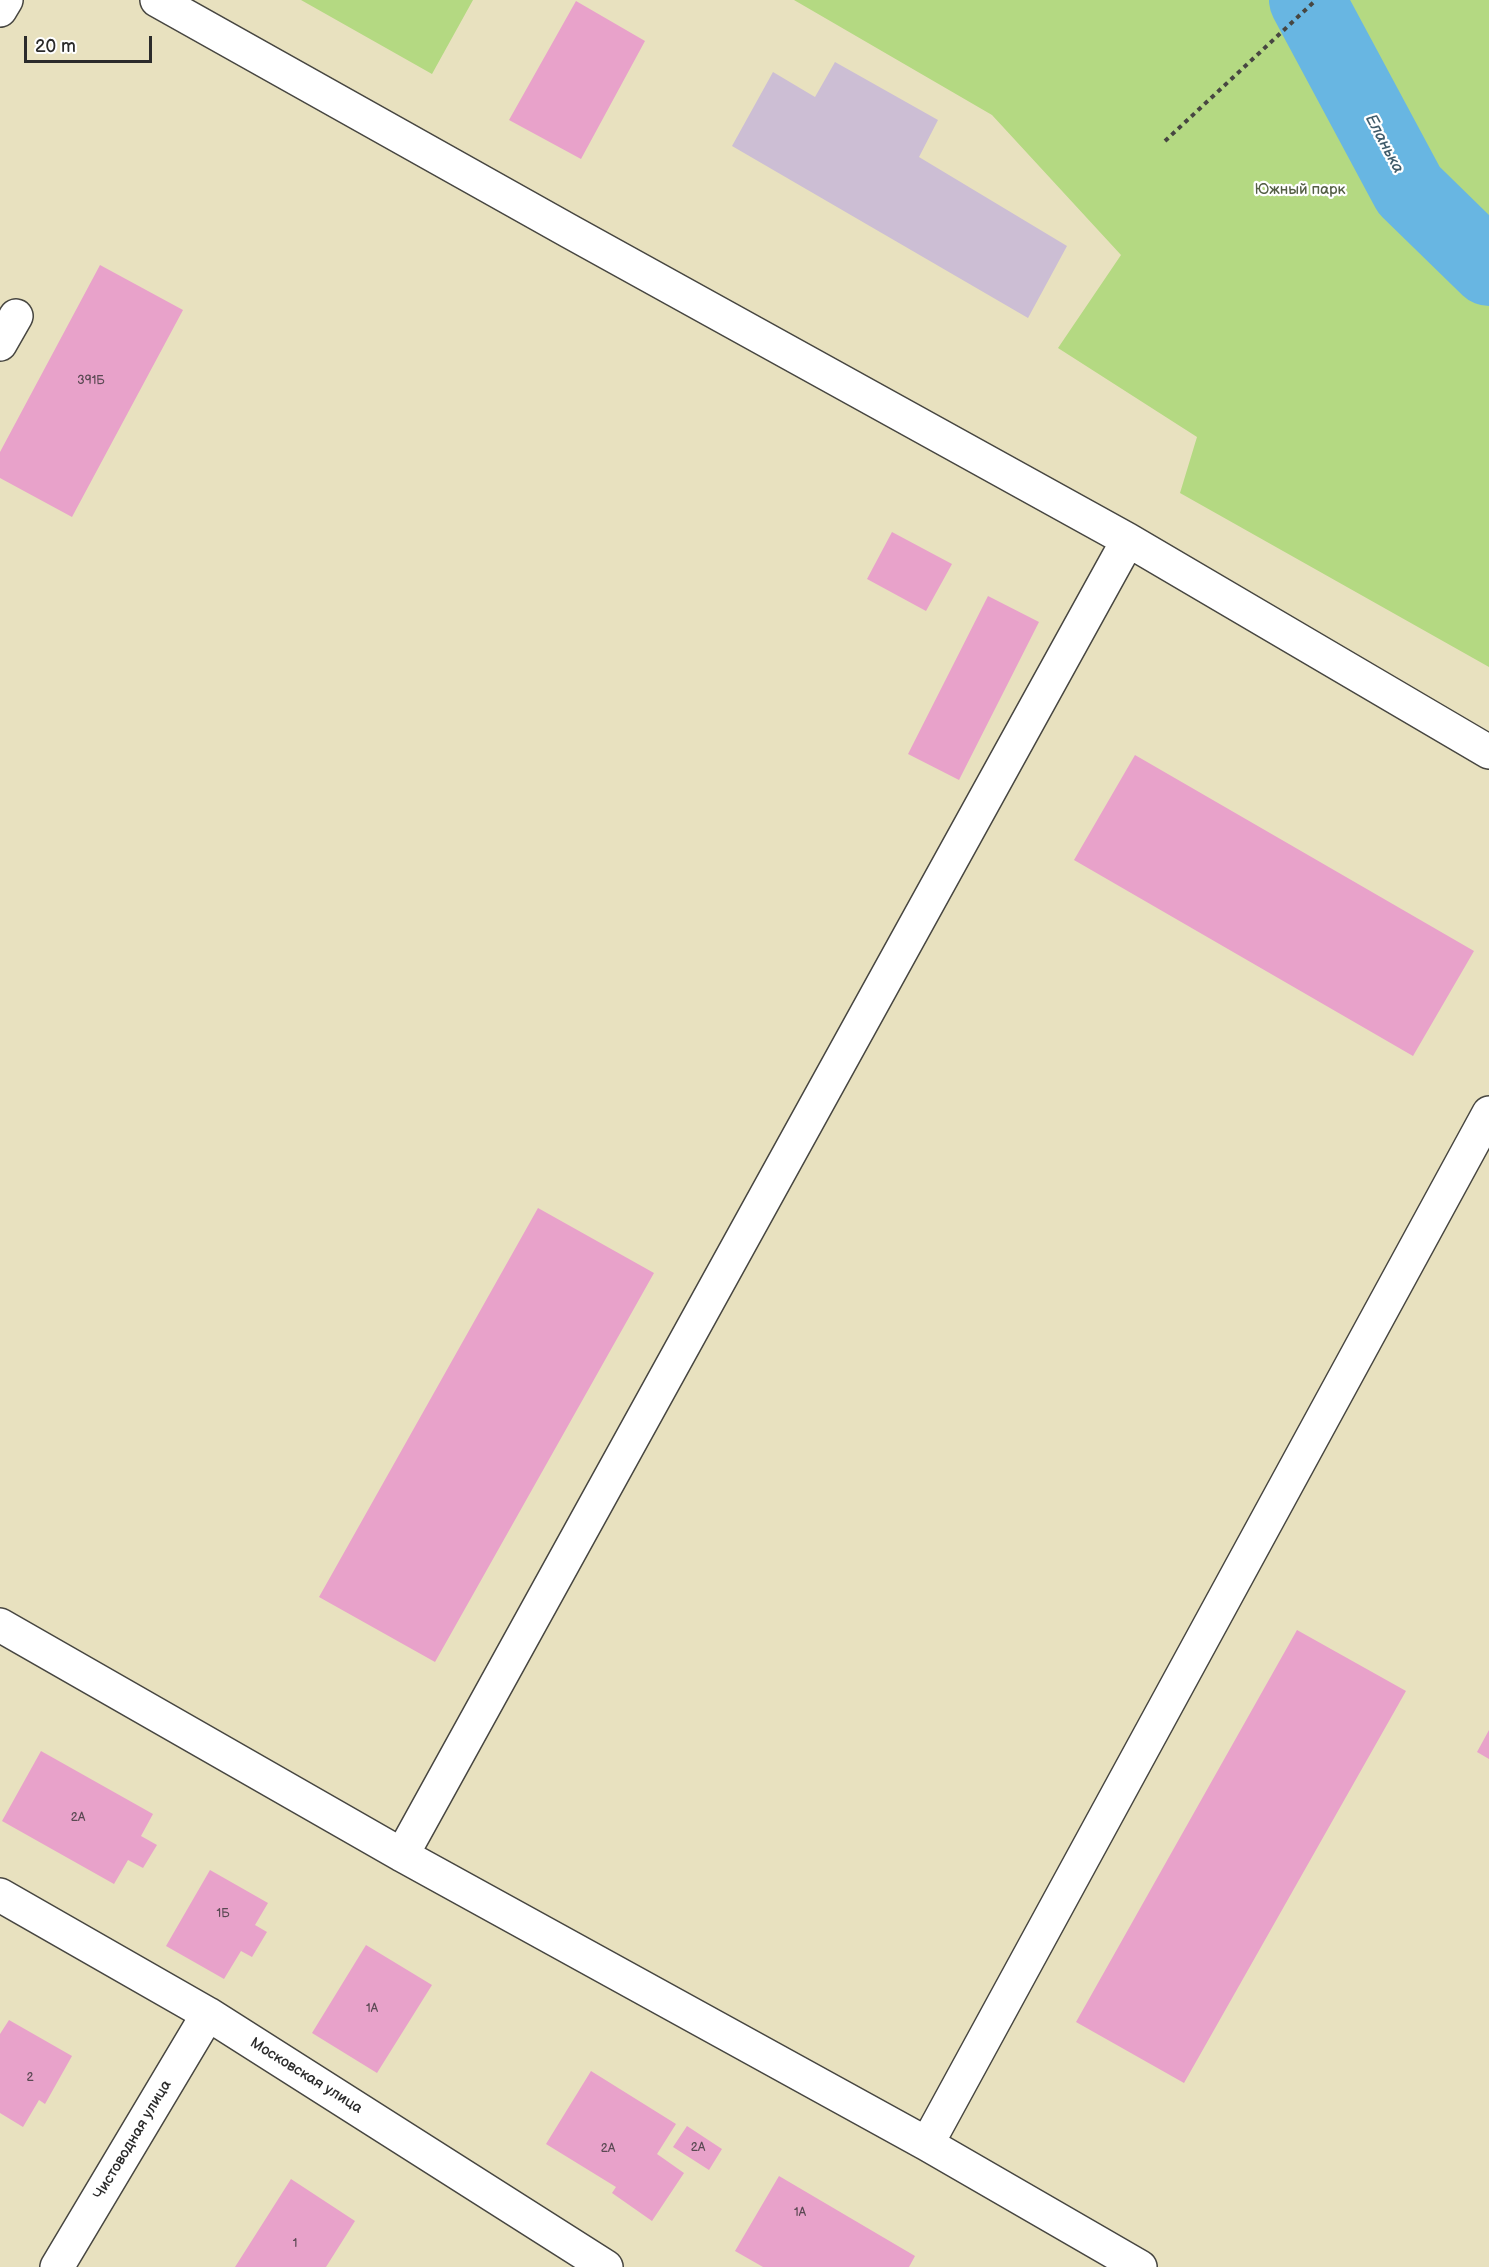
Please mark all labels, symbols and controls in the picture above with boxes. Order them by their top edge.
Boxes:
scale bar [27,24,154,62]
text: 20 m [35,36,76,57]
water label: Еланька [1361,111,1407,177]
park label: Южный парк [1254,181,1346,199]
house number: 391Б [77,374,105,388]
house number: 2А [71,1811,85,1825]
house number: 1Б [217,1907,229,1921]
house number: 1А [366,2002,378,2016]
street label: Московская улица [247,2034,365,2118]
house number: 2 [26,2071,34,2085]
street label: Чистоводная улица [90,2077,176,2203]
house number: 2А [691,2141,705,2155]
house number: 2А [601,2142,615,2156]
house number: 1А [794,2206,806,2220]
house number: 1 [293,2237,297,2251]

